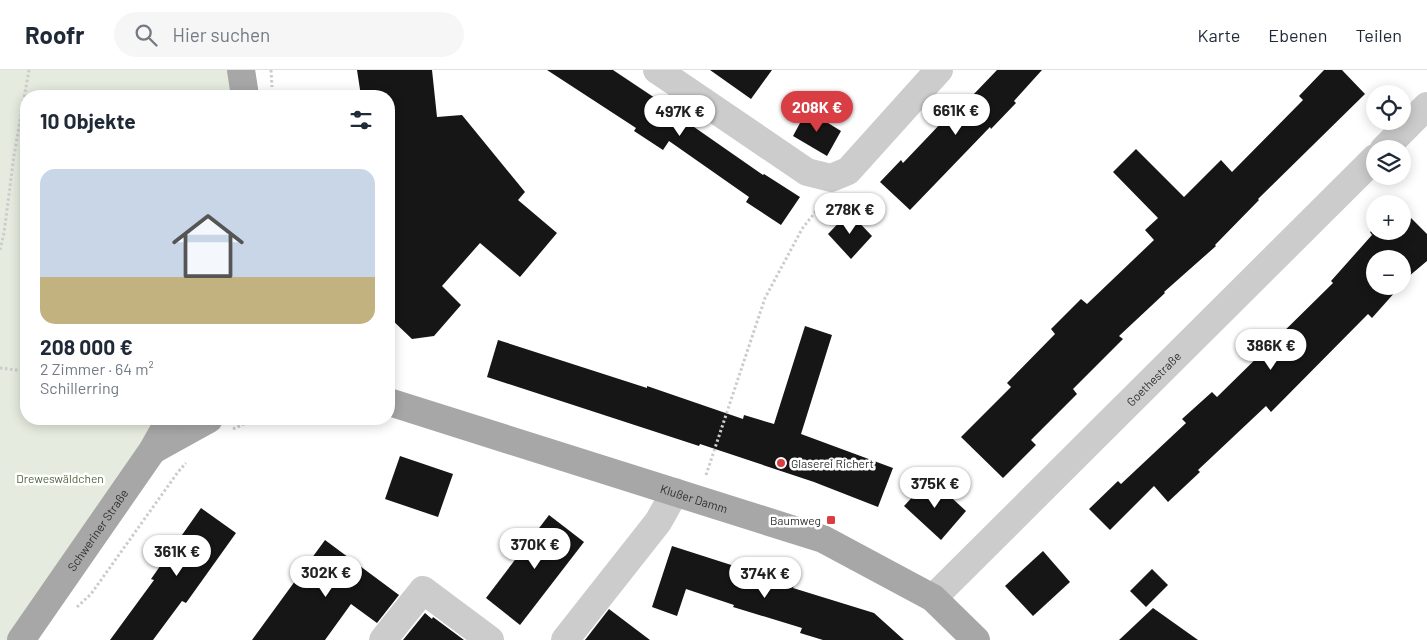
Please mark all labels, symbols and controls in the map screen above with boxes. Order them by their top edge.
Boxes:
search box [114,12,464,57]
text: Roofr [25,20,84,49]
icon: search [132,21,160,49]
text: Hier suchen [172,23,270,46]
text: Karte [1197,24,1240,46]
text: Ebenen [1268,24,1327,46]
text: Teilen [1355,24,1402,46]
map controls [1366,85,1411,295]
button: locate [1366,85,1411,130]
pin: 208K € [776,90,858,133]
pin: 661K € [915,93,997,136]
pin: 497K € [639,94,721,137]
text: 208K € [792,97,842,116]
text: 661K € [933,100,979,119]
text: 497K € [655,101,705,120]
icon: filters [347,106,375,134]
text: 10 Objekte [40,108,136,133]
button: layers [1366,140,1411,185]
pin: 278K € [809,192,891,235]
button: + [1366,195,1411,240]
text: 278K € [826,199,874,218]
icon: home [163,201,253,291]
button: − [1366,250,1411,295]
pin: 386K € [1230,328,1312,371]
text: 208 000 € [40,334,133,359]
text: 386K € [1246,335,1296,354]
street label: Goethestraße [1123,349,1184,409]
text: 2 Zimmer · 64 m² [40,359,154,378]
text: Schillerring [40,378,119,397]
place label: Glaserei Richert [791,456,874,470]
marker: Glaserei Richert [775,457,787,469]
pin: 375K € [894,466,976,509]
park label: Dreweswäldchen [16,471,104,485]
text: 375K € [911,473,959,492]
street label: Klußer Damm [659,481,730,516]
street label: Schweriner Straße [64,486,131,574]
place label: Baumweg [770,513,821,527]
marker: Baumweg [825,514,837,526]
pin: 370K € [494,528,576,570]
pin: 361K € [136,534,218,577]
text: 370K € [510,534,560,553]
text: 361K € [154,541,200,560]
pin: 302K € [285,556,367,598]
pin: 374K € [724,556,806,599]
text: 302K € [301,562,351,581]
text: 374K € [740,563,790,582]

